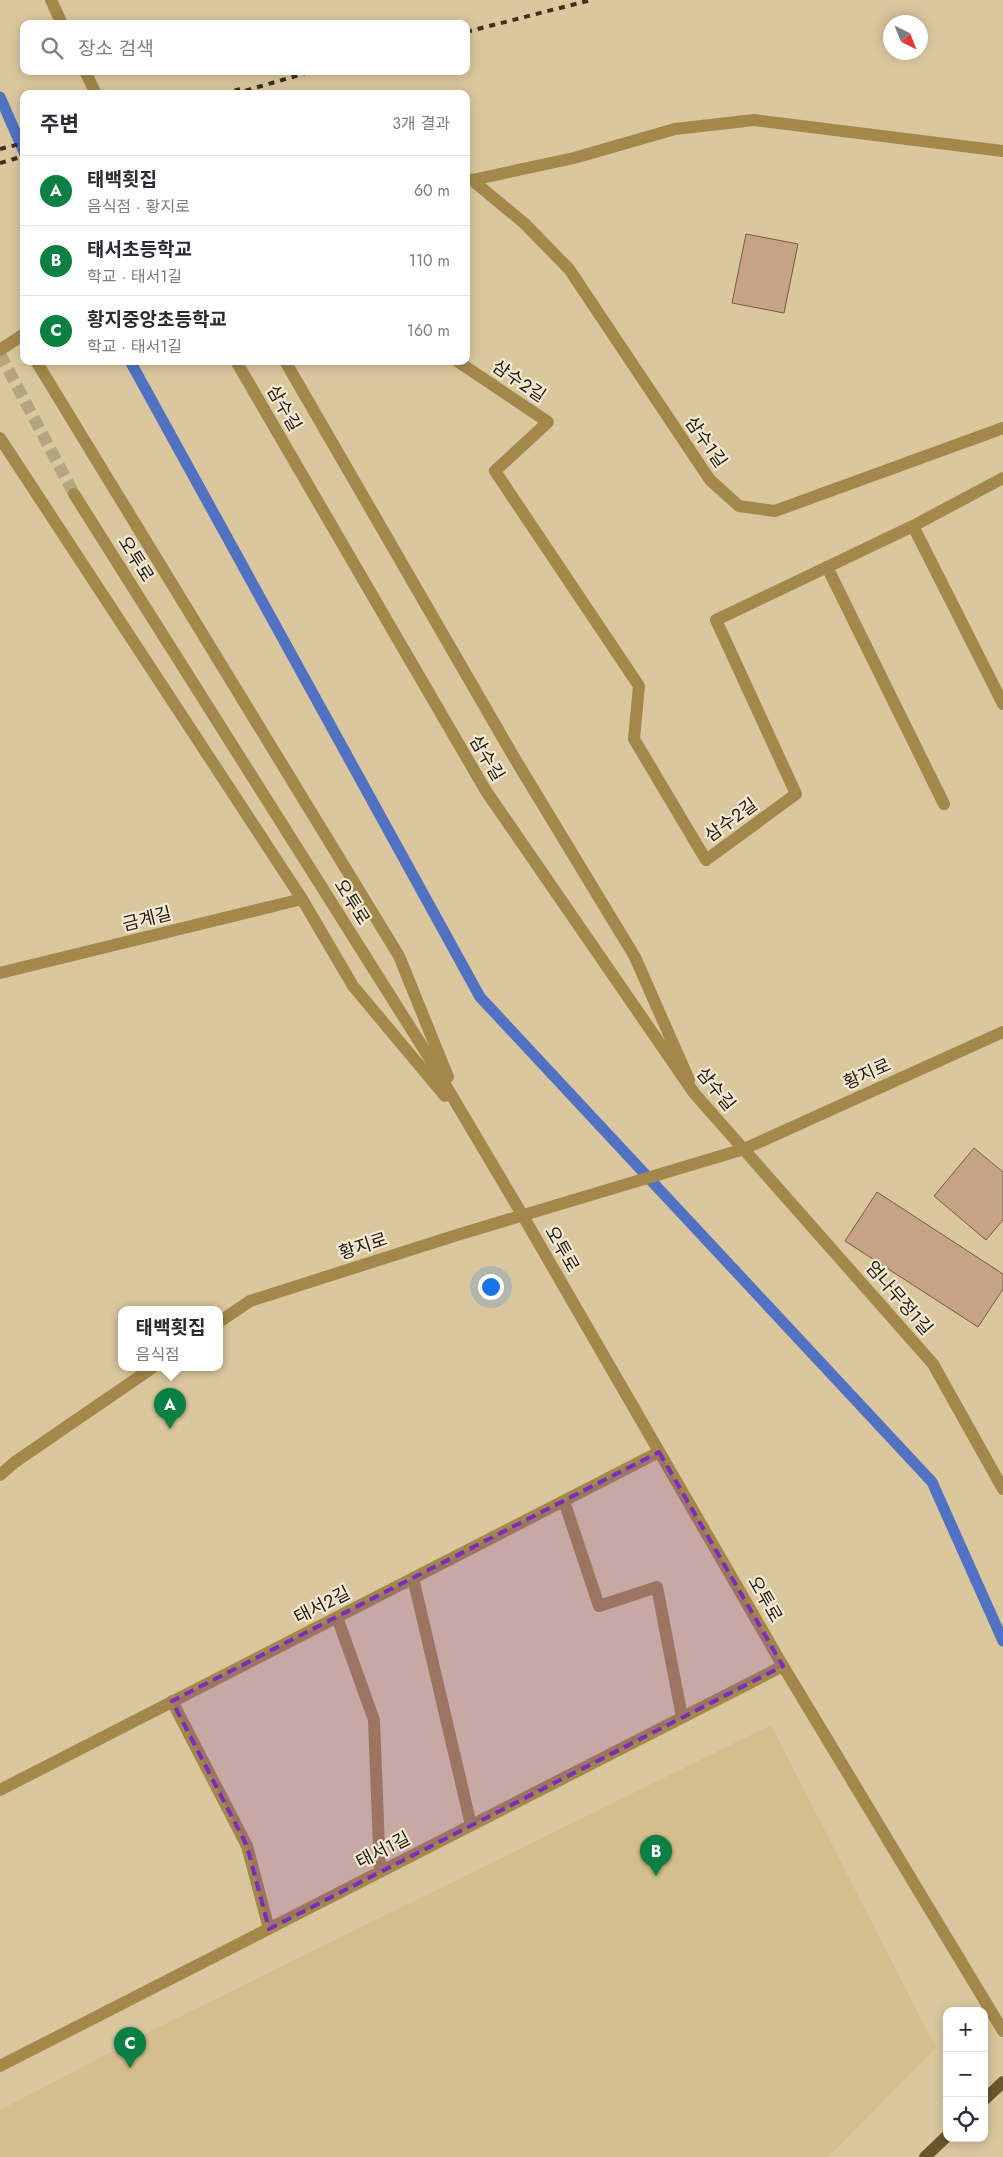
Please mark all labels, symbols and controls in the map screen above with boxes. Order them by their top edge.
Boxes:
north arrow [883,15,928,60]
search box [20,20,470,75]
icon: search [38,34,66,62]
text: 장소 검색 [78,35,154,62]
text: 주변 [40,109,79,139]
text: 3개 결과 [392,112,450,135]
text: 태백횟집 [87,166,157,193]
text: A [50,179,62,202]
text: 60 m [414,179,450,202]
text: 음식점 · 황지로 [87,195,190,218]
text: 태서초등학교 [87,236,192,263]
text: B [51,249,61,272]
text: 110 m [409,249,450,272]
text: 학교 · 태서1길 [87,265,182,288]
text: 황지중앙초등학교 [87,306,227,333]
text: C [50,319,62,342]
text: 160 m [407,319,450,342]
text: 학교 · 태서1길 [87,335,182,358]
street label: 삼수2길 [487,353,551,409]
street label: 삼수길 [260,380,308,436]
street label: 삼수1길 [679,411,733,473]
street label: 오투로 [112,531,160,587]
street label: 삼수길 [463,730,511,786]
street label: 삼수2길 [699,792,763,848]
street label: 오투로 [328,874,376,930]
street label: 금계길 [120,900,174,938]
street label: 황지로 [839,1052,895,1096]
street label: 삼수길 [690,1062,742,1116]
street label: 오투로 [538,1221,586,1277]
street label: 황지로 [335,1226,391,1266]
street label: 엄나무정1길 [859,1255,939,1341]
your location [478,1274,504,1300]
popup [118,1306,223,1371]
text: 태백횟집 [136,1314,205,1341]
text: 음식점 [136,1343,180,1366]
pin: A [154,1388,186,1429]
street label: 오투로 [741,1571,789,1627]
street label: 태서2길 [289,1580,355,1630]
street label: 태서1길 [351,1825,415,1875]
pin: B [640,1835,672,1876]
map controls [943,2007,988,2142]
button: + [943,2007,988,2052]
pin: C [114,2027,146,2068]
button: − [943,2052,988,2097]
button: locate [943,2097,988,2142]

